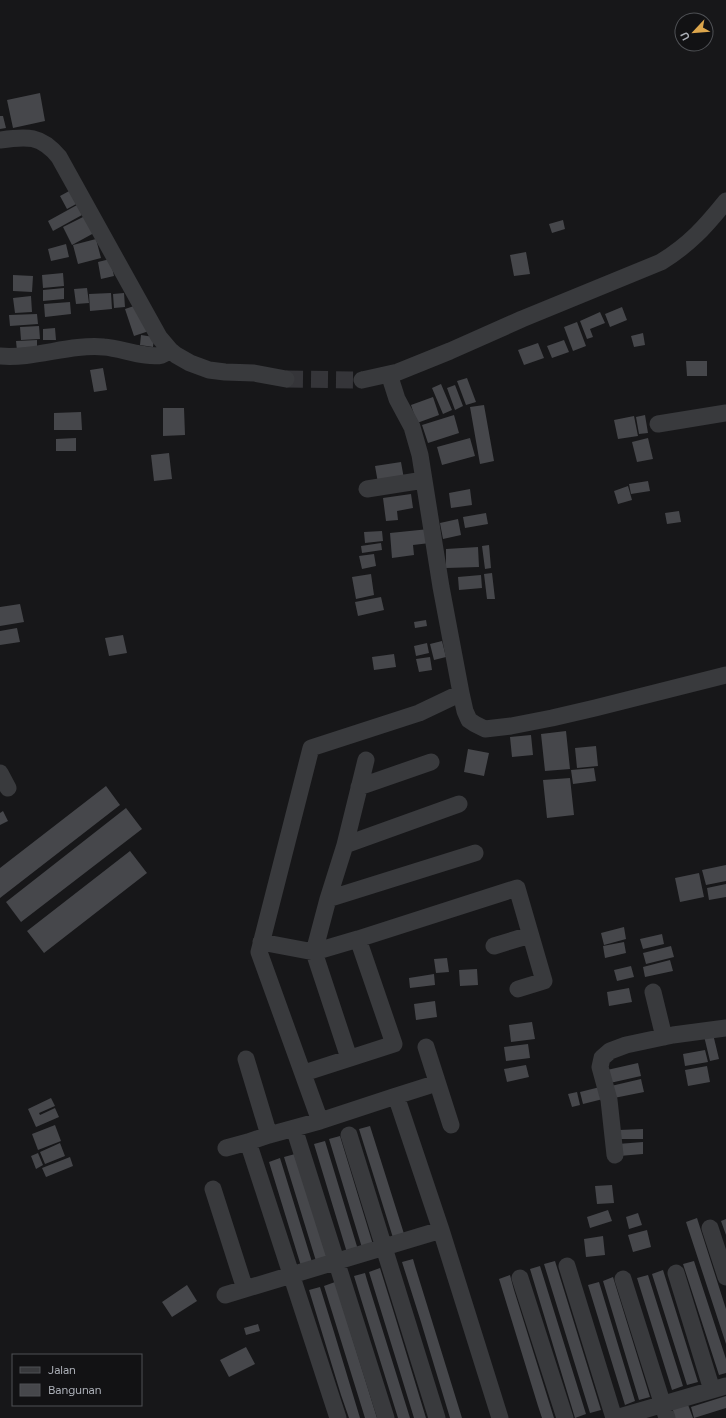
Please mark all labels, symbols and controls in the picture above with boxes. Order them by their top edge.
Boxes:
north arrow [674,12,714,52]
text: U [678,30,693,42]
legend [12,1354,142,1406]
text: Jalan [48,1363,76,1377]
text: Bangunan [48,1383,102,1397]

